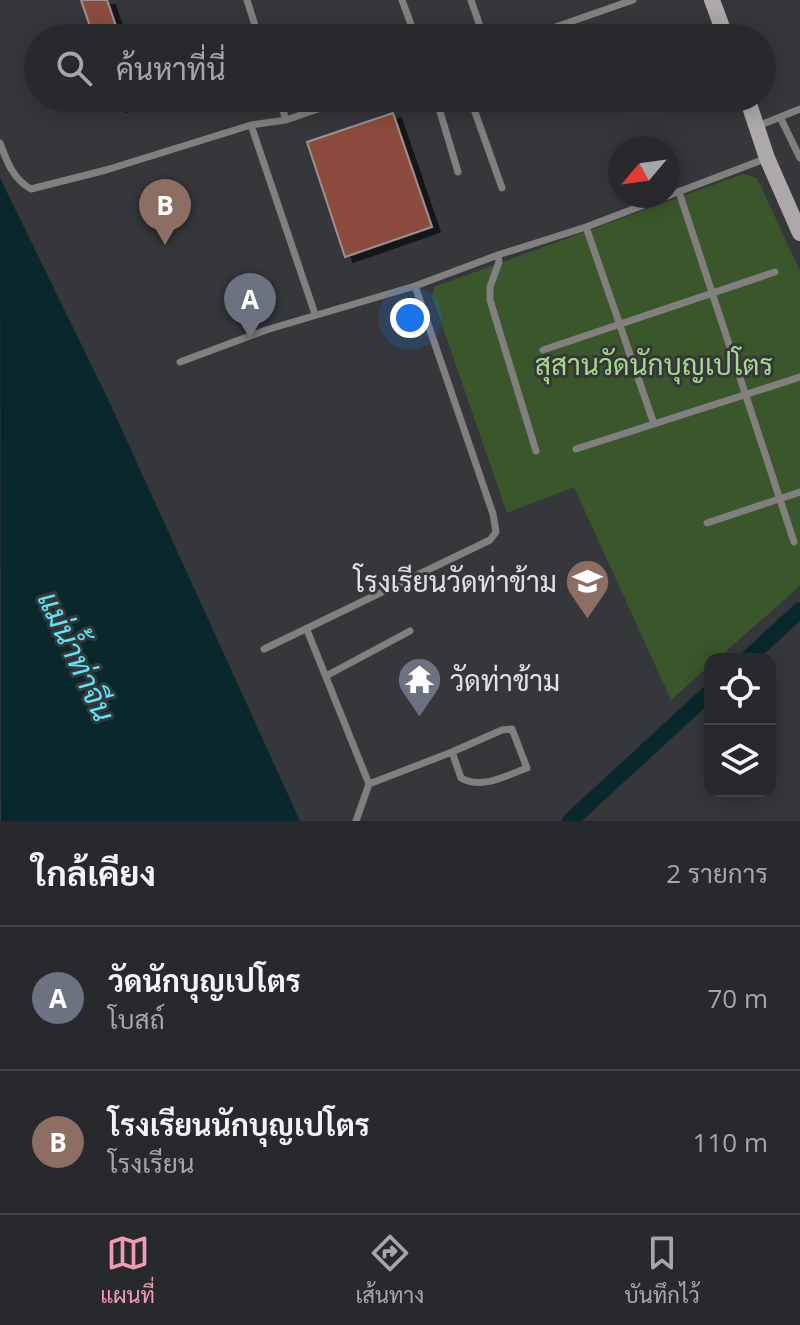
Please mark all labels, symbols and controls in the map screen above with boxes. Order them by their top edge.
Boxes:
search box [24,24,776,112]
icon: search [52,46,96,90]
text: ค้นหาที่นี่ [116,48,226,89]
north arrow [608,136,680,208]
pin: B [139,179,191,245]
pin: A [224,273,276,339]
your location [390,298,430,338]
park label: สุสานวัดนักบุญเปโตร [535,345,773,385]
school or university icon: โรงเรียนวัดท่าข้าม [564,557,612,620]
place label: โรงเรียนวัดท่าข้าม [352,562,557,600]
water label: แม่น้ำท่าจีน [29,582,130,728]
map controls [704,653,776,797]
button: locate [704,653,776,725]
temple icon: วัดท่าข้าม [395,656,443,719]
place label: วัดท่าข้าม [450,661,560,699]
button: layers [704,725,776,797]
text: ใกล้เคียง [32,850,156,896]
text: 2 รายการ [666,855,768,891]
text: วัดนักบุญเปโตร [108,960,301,1001]
text: A [49,980,67,1016]
text: 70 m [707,980,768,1016]
text: โบสถ์ [108,1001,165,1037]
text: โรงเรียนนักบุญเปโตร [108,1104,370,1145]
text: B [49,1124,67,1160]
text: 110 m [693,1124,768,1160]
text: โรงเรียน [108,1145,194,1181]
tab: แผนที่ [100,1231,155,1309]
tab: เส้นทาง [355,1231,424,1309]
tab: บันทึกไว้ [625,1231,700,1309]

